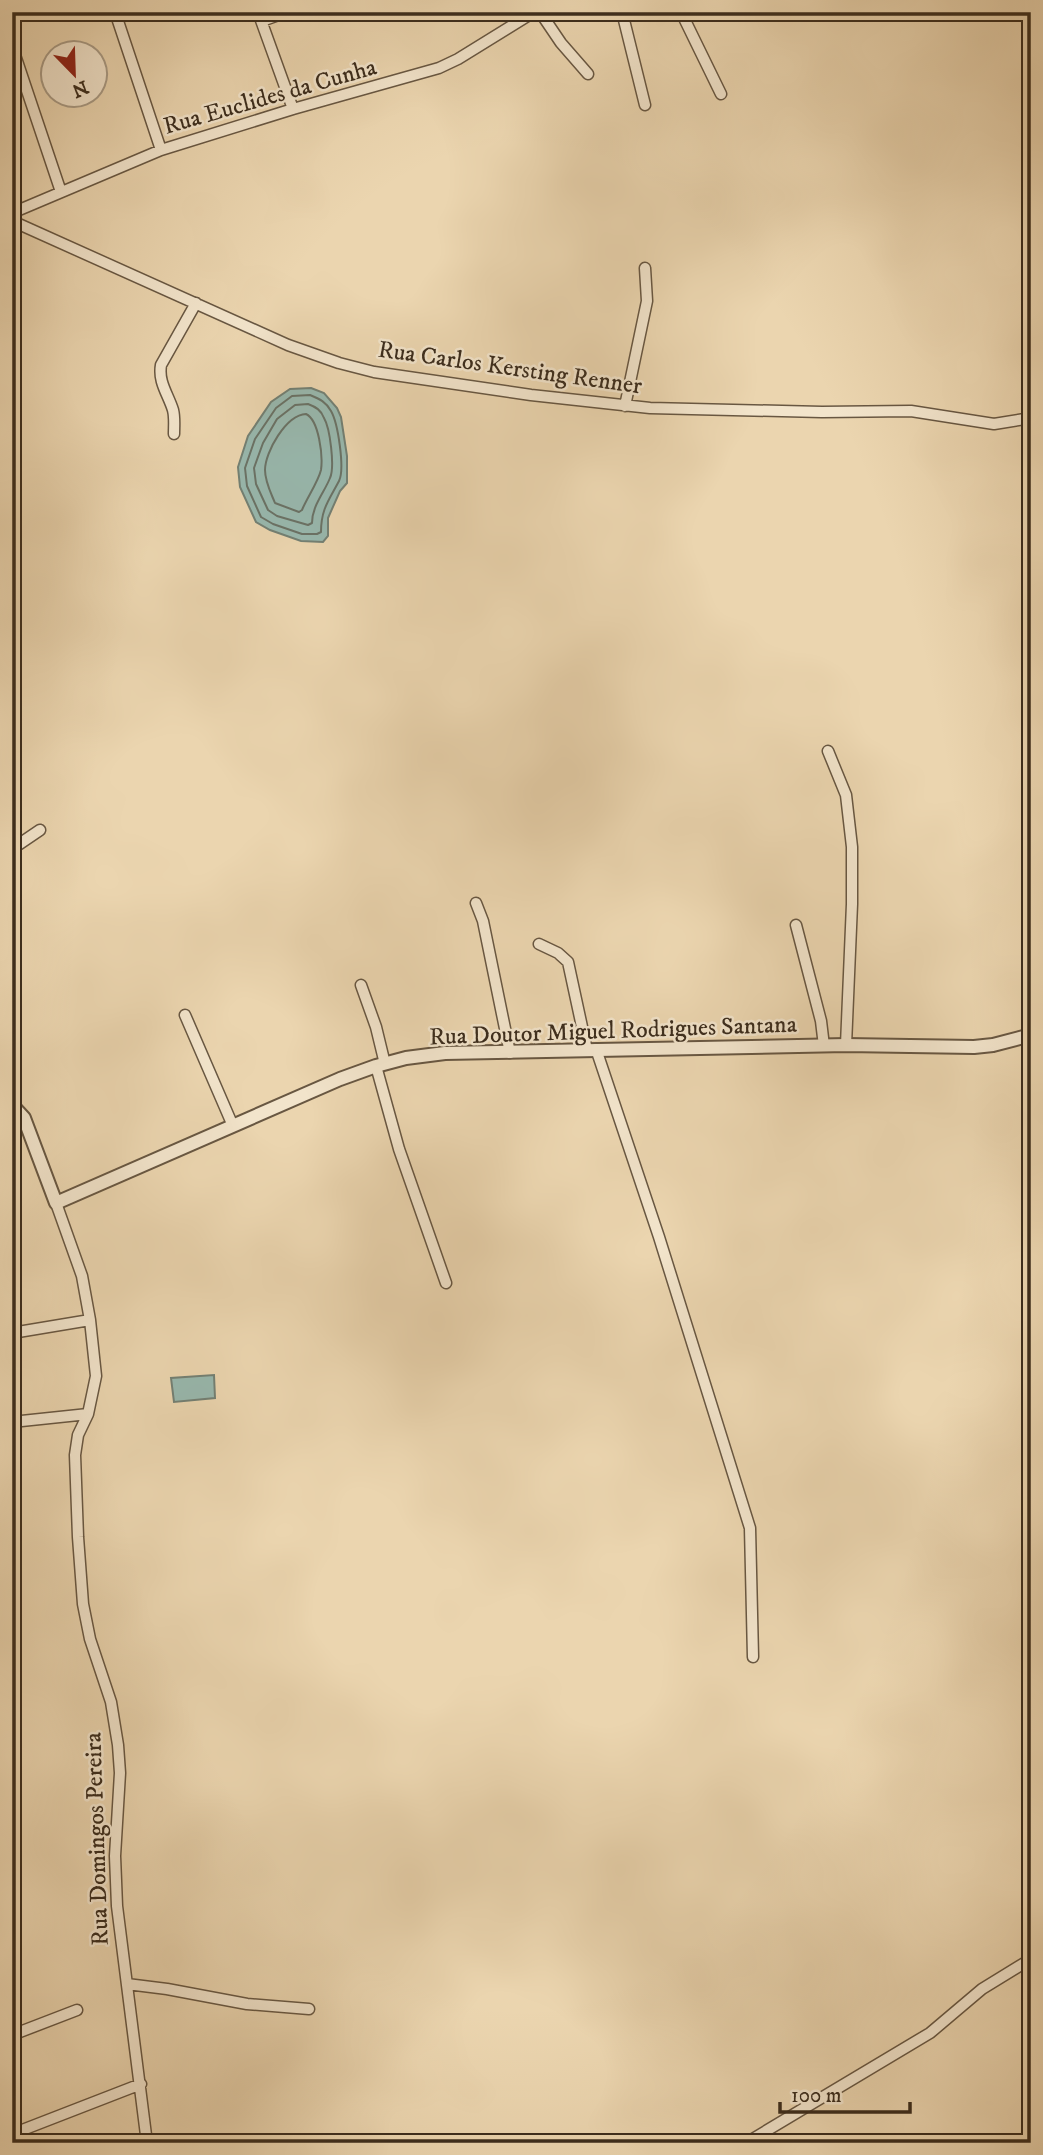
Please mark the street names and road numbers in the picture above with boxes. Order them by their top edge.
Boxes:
street label: Rua Euclides da Cunha [160,52,381,142]
street label: Rua Carlos Kersting Renner [376,335,644,401]
street label: Rua Doutor Miguel Rodrigues Santana [429,1010,798,1052]
street label: Rua Domingos Pereira [78,1731,116,1946]

